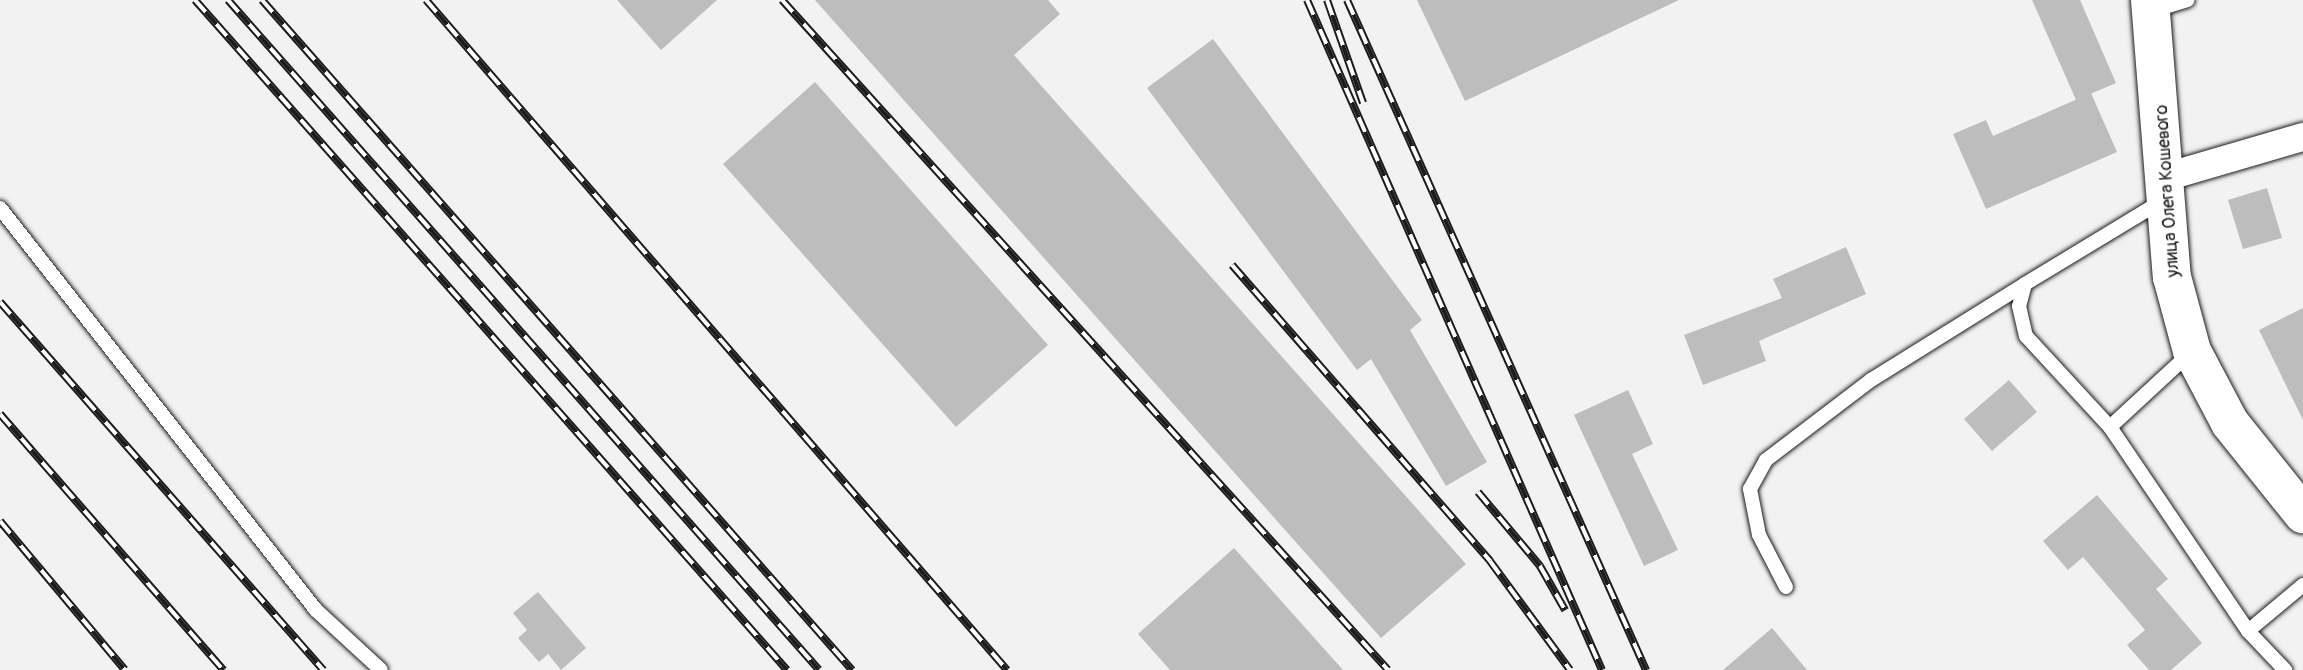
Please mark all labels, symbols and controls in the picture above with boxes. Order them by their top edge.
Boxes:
street label: улица Олега Кошевого [2151,104,2185,278]

